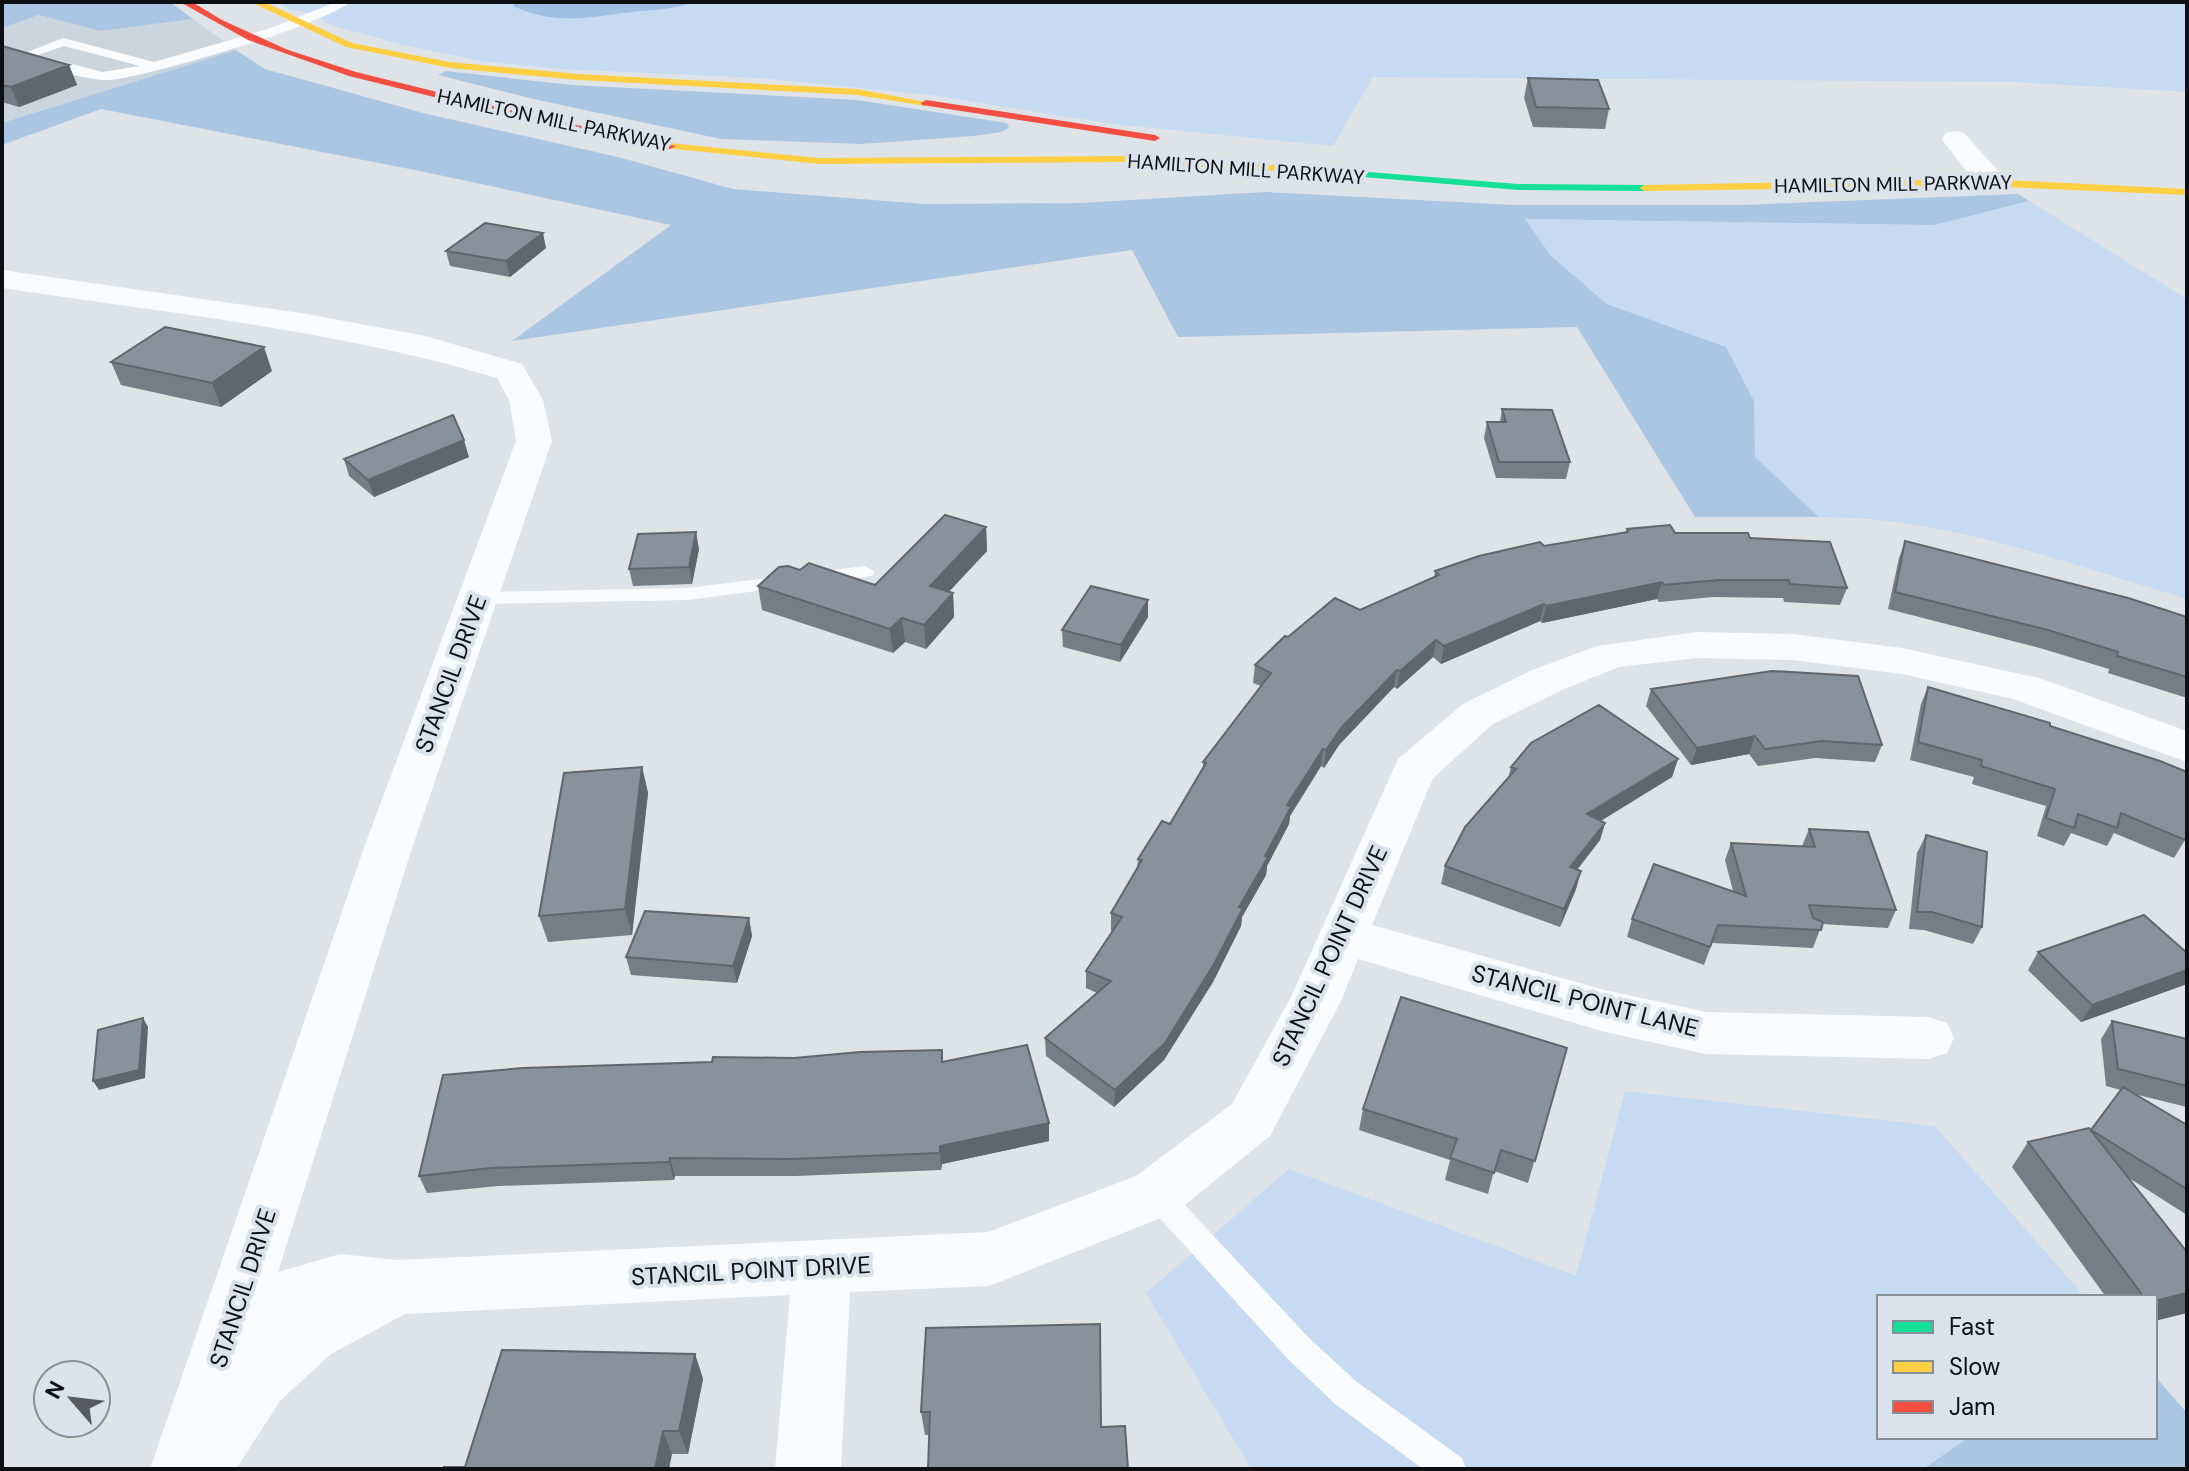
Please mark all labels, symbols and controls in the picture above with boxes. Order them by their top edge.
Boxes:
street label: HAMILTON MILL PARKWAY [435,83,673,158]
street label: HAMILTON MILL PARKWAY [1126,148,1366,190]
street label: HAMILTON MILL PARKWAY [1774,169,2013,199]
street label: STANCIL DRIVE [408,591,493,757]
street label: STANCIL POINT DRIVE [1265,840,1394,1071]
street label: STANCIL POINT LANE [1468,957,1702,1044]
street label: STANCIL DRIVE [202,1204,283,1371]
street label: STANCIL POINT DRIVE [630,1249,872,1292]
legend [1877,1295,2157,1439]
text: Fast [1949,1311,1995,1342]
text: Slow [1949,1351,2000,1382]
north arrow [32,1359,112,1439]
text: N [38,1376,71,1404]
text: Jam [1949,1391,1995,1422]

